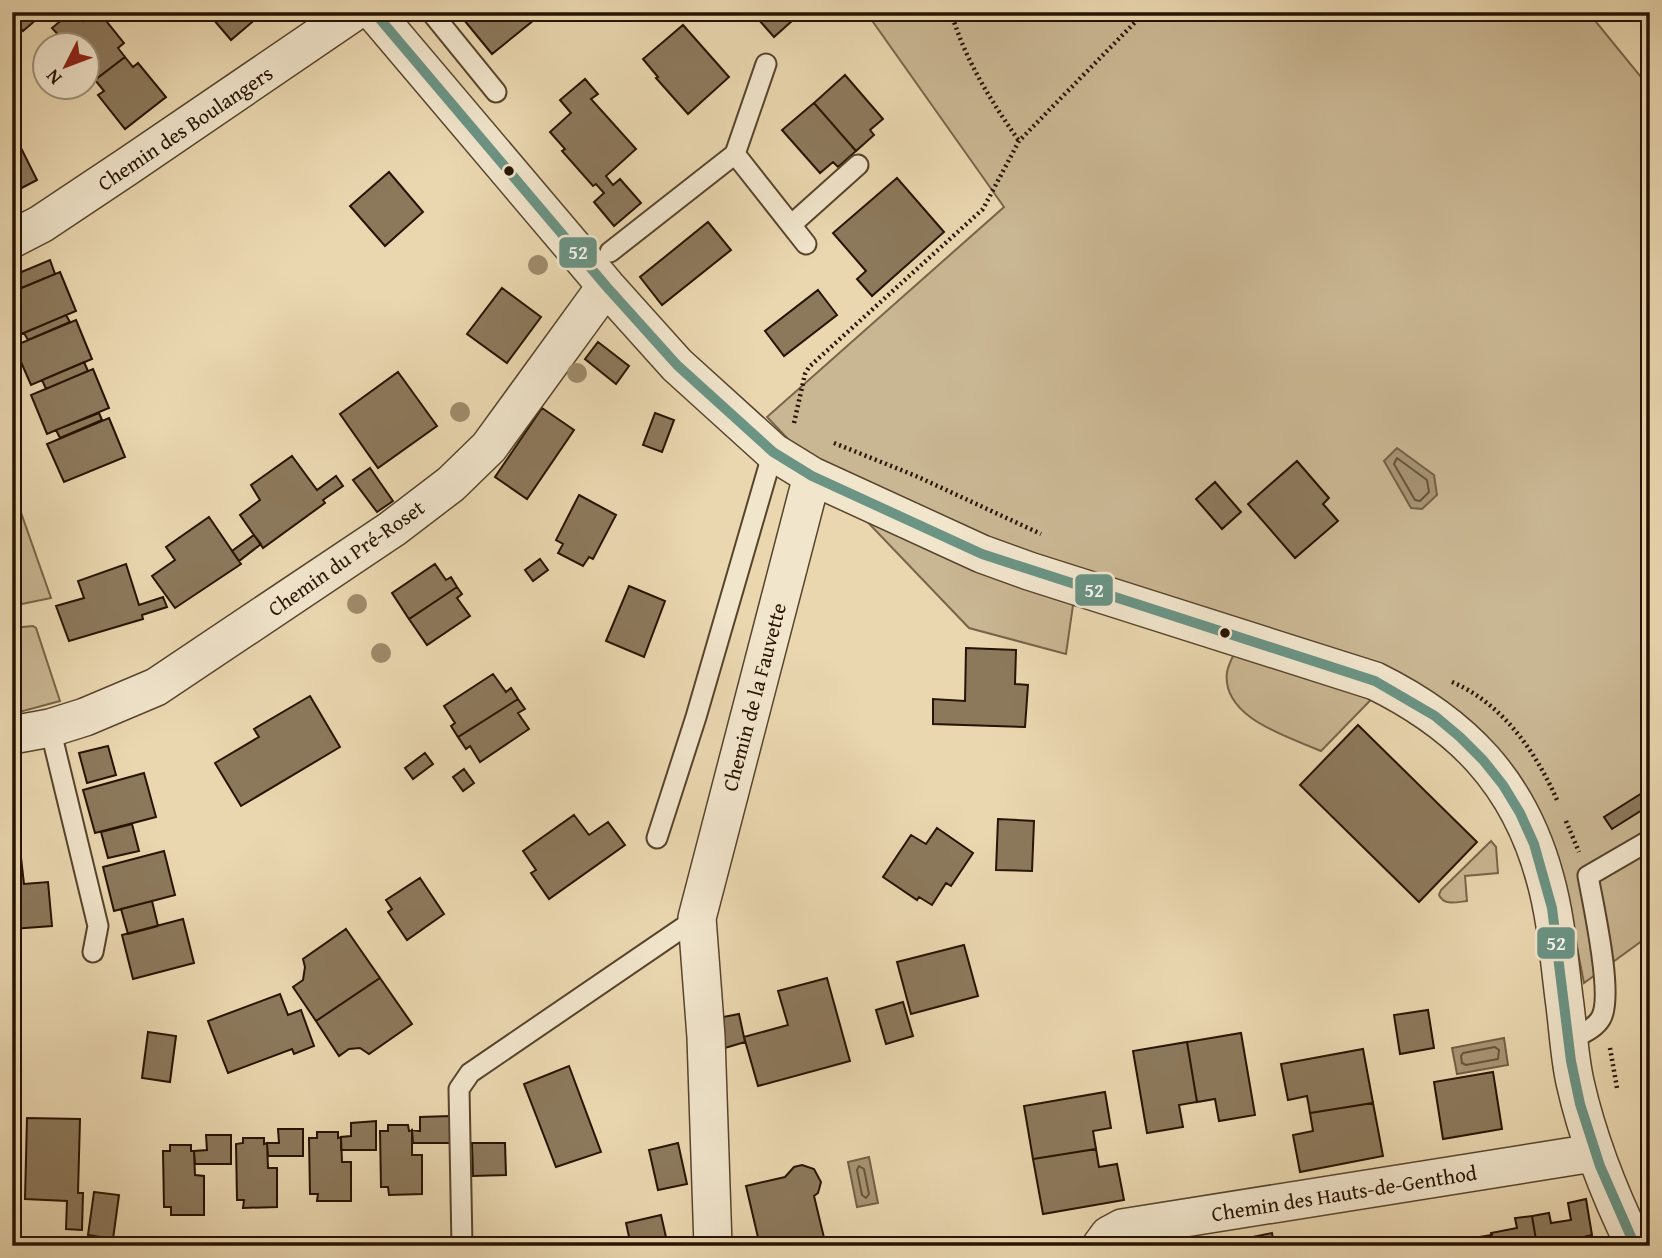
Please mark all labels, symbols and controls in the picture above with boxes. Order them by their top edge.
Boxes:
north arrow [32,32,102,102]
street label: Chemin des Boulangers [91,58,279,198]
text: N [39,63,68,91]
unlabelled marker [502,164,516,178]
line badge: 52 [558,236,598,269]
text: 52 [568,238,588,266]
street label: Chemin du Pré-Roset [261,492,431,624]
line badge: 52 [1074,573,1114,607]
text: 52 [1084,576,1104,604]
street label: Chemin de la Fauvette [714,599,794,795]
unlabelled marker [1218,626,1232,640]
line badge: 52 [1536,926,1576,960]
text: 52 [1546,929,1566,957]
street label: Chemin des Hauts-de-Genthod [1209,1157,1480,1229]

